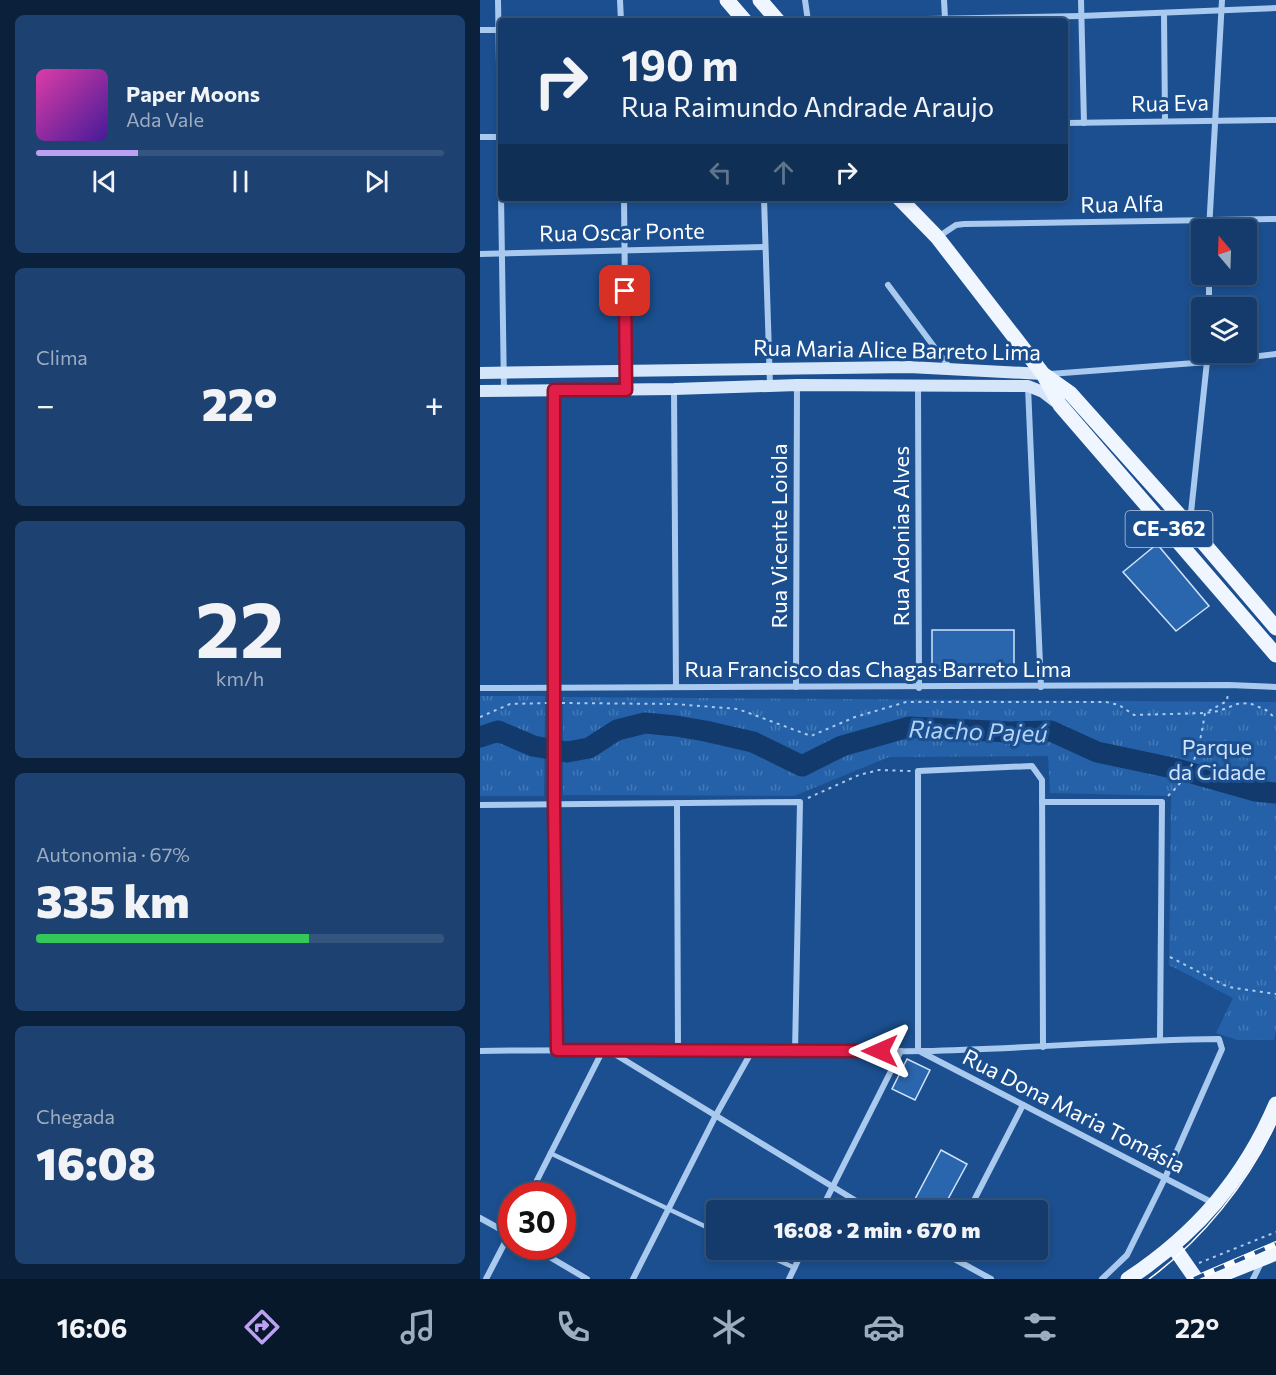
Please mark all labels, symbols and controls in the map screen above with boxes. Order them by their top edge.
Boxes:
text: 190 m [621,38,739,90]
icon: right [522,42,600,120]
text: Paper Moons [126,80,260,107]
street label: Rua Eva [1131,88,1209,117]
text: Rua Raimundo Andrade Araujo [621,90,994,123]
text: Ada Vale [126,107,204,131]
icon: left [704,156,737,189]
icon: ahead [767,156,800,189]
icon: right [830,156,863,189]
icon: previous [88,165,121,198]
icon: pause [224,165,257,198]
icon: next [360,165,393,198]
street label: Rua Alfa [1080,189,1164,218]
street label: Rua Oscar Ponte [539,217,705,246]
north arrow [1191,219,1257,285]
map controls [1191,219,1257,363]
pin [599,265,650,316]
icon: arrive [608,274,641,307]
button: layers [1191,297,1257,363]
street label: Rua Maria Alice Barreto Lima [753,333,1041,366]
text: Clima [36,345,88,369]
text: 22° [202,375,278,430]
text: − [36,383,55,424]
text: + [425,383,444,424]
street label: Rua Vicente Loiola [765,444,792,628]
street label: Rua Adonias Alves [887,446,914,626]
road number: CE-362 [1126,511,1212,547]
text: 22 [196,579,284,674]
street label: Rua Francisco das Chagas Barreto Lima [684,655,1072,682]
text: km/h [216,666,264,690]
water label: Riacho Pajeú [908,714,1049,747]
park label: Parque da Cidade [1168,733,1266,785]
text: Autonomia · 67% [36,842,190,866]
text: 335 km [36,872,190,927]
position arrow [848,1019,912,1083]
street label: Rua Dona Maria Tomásia [958,1043,1190,1178]
text: Chegada [36,1104,115,1128]
text: 16:08 [36,1134,156,1189]
speed limit sign: 30 [498,1182,576,1260]
text: 16:08 · 2 min · 670 m [774,1216,980,1243]
icon: directions [241,1306,283,1348]
icon: music [397,1306,439,1348]
icon: phone [552,1306,594,1348]
icon: climate [708,1306,750,1348]
icon: car [863,1306,905,1348]
icon: filters [1019,1306,1061,1348]
text: 16:06 [57,1311,127,1344]
text: 22° [1175,1311,1219,1344]

